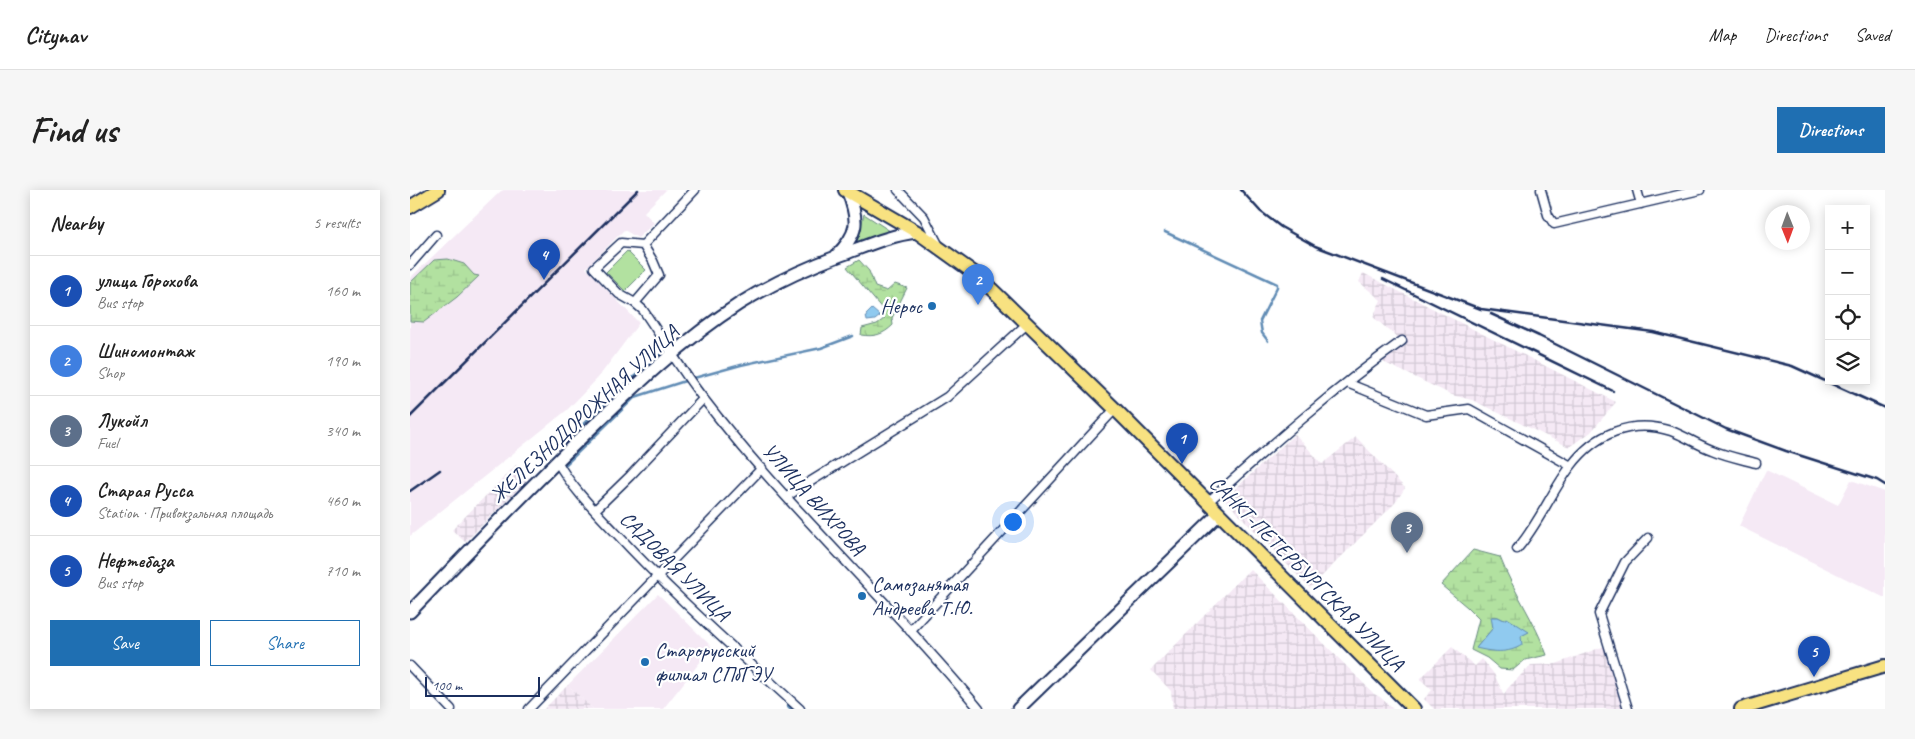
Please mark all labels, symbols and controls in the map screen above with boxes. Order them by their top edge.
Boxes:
text: Citynav [25,20,86,50]
text: Map [1709,24,1736,46]
text: Directions [1764,24,1827,46]
text: Saved [1855,24,1890,46]
button: Directions [1777,107,1885,153]
text: Find us [30,108,117,153]
north arrow [1765,205,1810,250]
map controls [1825,205,1870,385]
button: + [1825,205,1870,250]
text: Nearby [50,210,103,236]
text: 5 results [313,213,360,233]
pin: 4 [528,239,560,280]
button: − [1825,250,1870,295]
pin: 2 [962,264,994,305]
text: улица Горохова [97,269,197,293]
text: 1 [62,281,70,301]
text: 160 m [326,281,360,301]
text: Bus stop [97,293,143,313]
place label: Нерос [881,293,924,319]
button: locate [1825,295,1870,340]
marker: Нерос [926,300,938,312]
street label: ЖЕЛЕЗНОДОРОЖНАЯ УЛИЦА [484,319,685,508]
text: Шиномонтаж [97,339,194,363]
button: layers [1825,340,1870,385]
text: 2 [62,351,70,371]
text: 190 m [326,351,360,371]
text: Shop [97,363,124,383]
text: Лукойл [97,409,147,433]
text: 3 [62,421,70,441]
text: 340 m [326,421,360,441]
pin: 1 [1166,423,1198,464]
text: Fuel [97,433,118,453]
street label: УЛИЦА ВИХРОВА [757,438,871,561]
street label: САНКТ-ПЕТЕРБУРГСКАЯ УЛИЦА [1204,470,1410,676]
text: Старая Русса [97,479,193,503]
text: 4 [62,491,70,511]
text: 460 m [326,491,360,511]
text: Station · Привокзальная площадь [97,503,272,523]
street label: САДОВАЯ УЛИЦА [615,506,736,627]
your location [1000,509,1026,535]
pin: 3 [1391,512,1423,553]
text: Нефтебаза [97,549,174,573]
text: 5 [63,561,69,581]
text: 710 m [326,561,360,581]
place label: Самозанятая Андреева Т.Ю. [872,571,973,621]
text: Bus stop [97,573,143,593]
marker: Самозанятая Андреева Т.Ю. [856,590,868,602]
button: Save [50,620,200,666]
button: Share [210,620,360,666]
pin: 5 [1798,636,1830,677]
place label: Старорусский филиал СПбГЭУ [655,637,774,687]
marker: Старорусский филиал СПбГЭУ [639,656,651,668]
scale bar [425,674,540,697]
text: 100 m [432,677,462,694]

